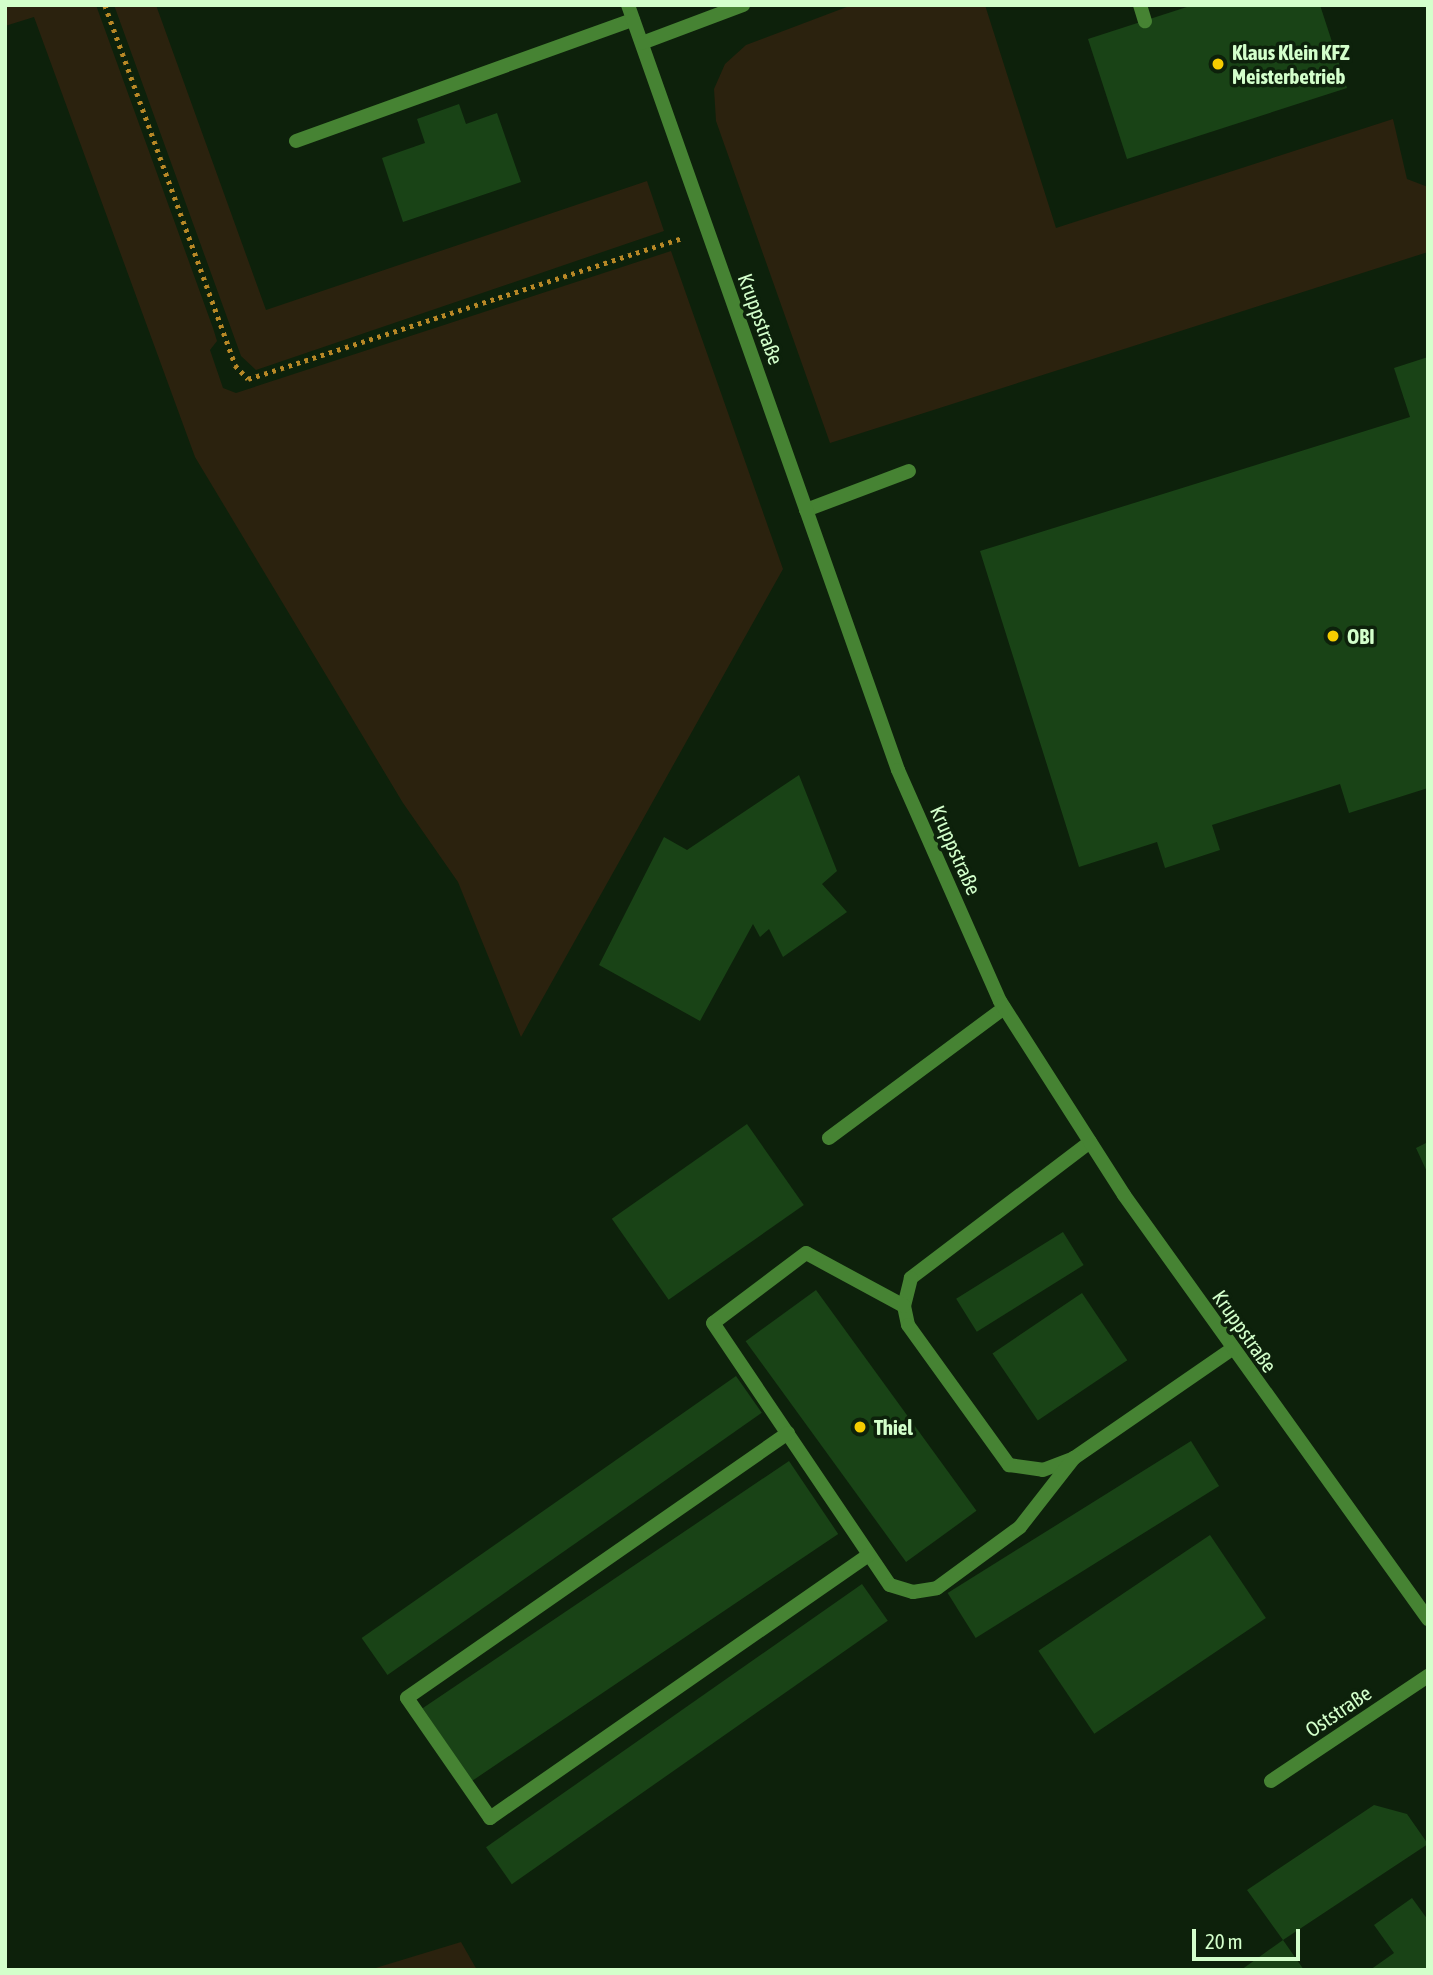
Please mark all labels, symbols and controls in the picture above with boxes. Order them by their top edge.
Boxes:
place label: Klaus Klein KFZ Meisterbetrieb [1232,39,1349,89]
marker: Klaus Klein KFZ Meisterbetrieb [1210,56,1226,72]
street label: Kruppstraße [733,270,789,368]
place label: OBI [1347,623,1375,649]
marker: OBI [1325,628,1341,644]
street label: Kruppstraße [925,802,987,898]
street label: Kruppstraße [1207,1285,1283,1377]
place label: Thiel [874,1414,913,1440]
marker: Thiel [852,1419,868,1435]
street label: Oststraße [1300,1680,1376,1742]
scale bar [1195,1916,1304,1960]
text: 20 m [1205,1929,1243,1953]

